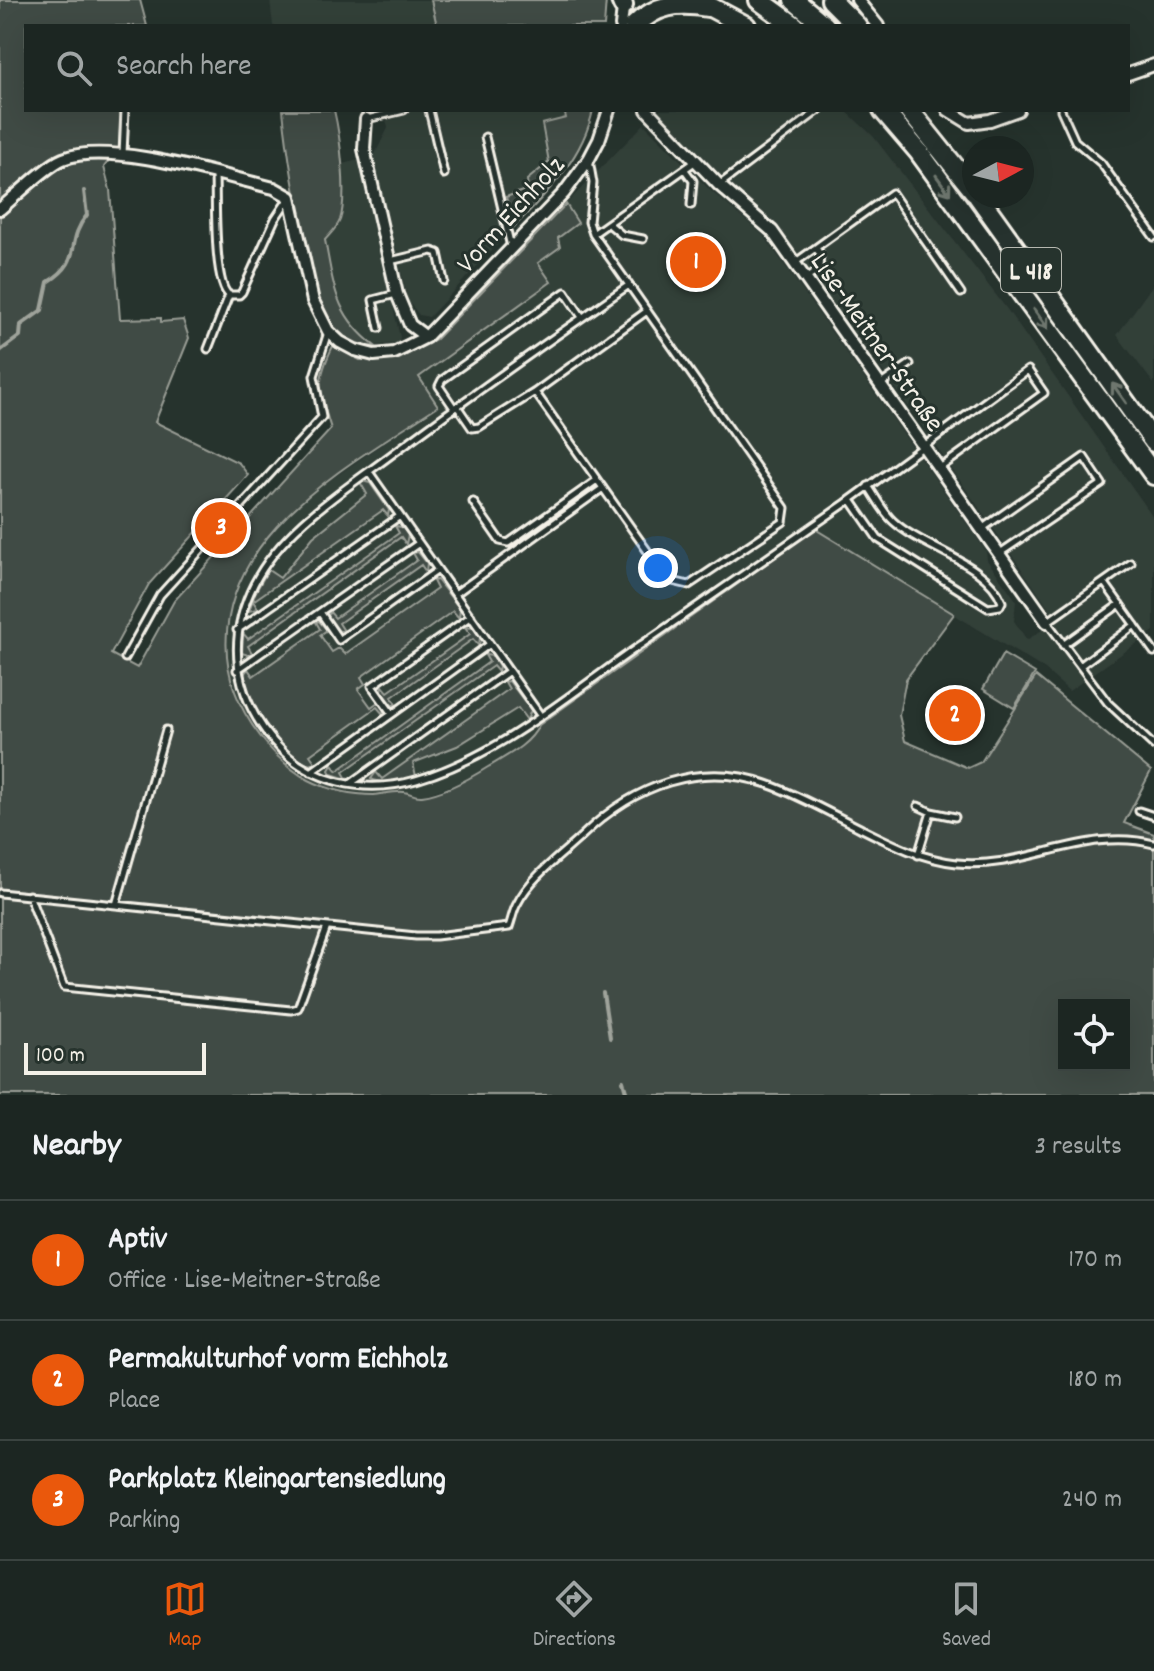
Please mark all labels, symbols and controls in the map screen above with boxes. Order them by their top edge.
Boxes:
search box [24,24,1130,112]
icon: search [52,46,96,90]
text: Search here [116,47,252,90]
north arrow [962,136,1034,208]
street label: Vorm Eichholz [449,148,577,284]
one-way arrow [934,173,951,195]
pin: 1 [670,232,722,292]
street label: Lise-Meitner-Straße [798,246,952,442]
road number: L 418 [1001,248,1061,292]
one-way arrow [1033,308,1049,330]
one-way arrow [1111,383,1128,405]
pin: 3 [195,498,247,558]
your location [638,548,678,588]
pin: 2 [929,685,981,745]
map controls [1058,999,1130,1071]
button: locate [1058,999,1130,1071]
scale bar [24,1039,206,1075]
text: 100 m [36,1041,85,1072]
text: Nearby [32,1123,121,1172]
text: 3 results [1035,1129,1122,1166]
text: Aptiv [108,1220,167,1263]
text: 1 [55,1242,61,1279]
text: 170 m [1068,1242,1122,1279]
text: Office · Lise-Meitner-Straße [108,1263,381,1300]
text: Permakulturhof vorm Eichholz [108,1340,448,1383]
text: 2 [52,1362,64,1399]
text: 180 m [1068,1362,1122,1399]
text: Place [108,1383,160,1420]
text: Parkplatz Kleingartensiedlung [108,1460,446,1503]
text: 3 [52,1482,64,1519]
text: 240 m [1062,1482,1122,1519]
text: Parking [108,1503,180,1540]
tab: Map [163,1577,207,1656]
tab: Directions [533,1577,616,1656]
tab: Saved [942,1577,991,1656]

